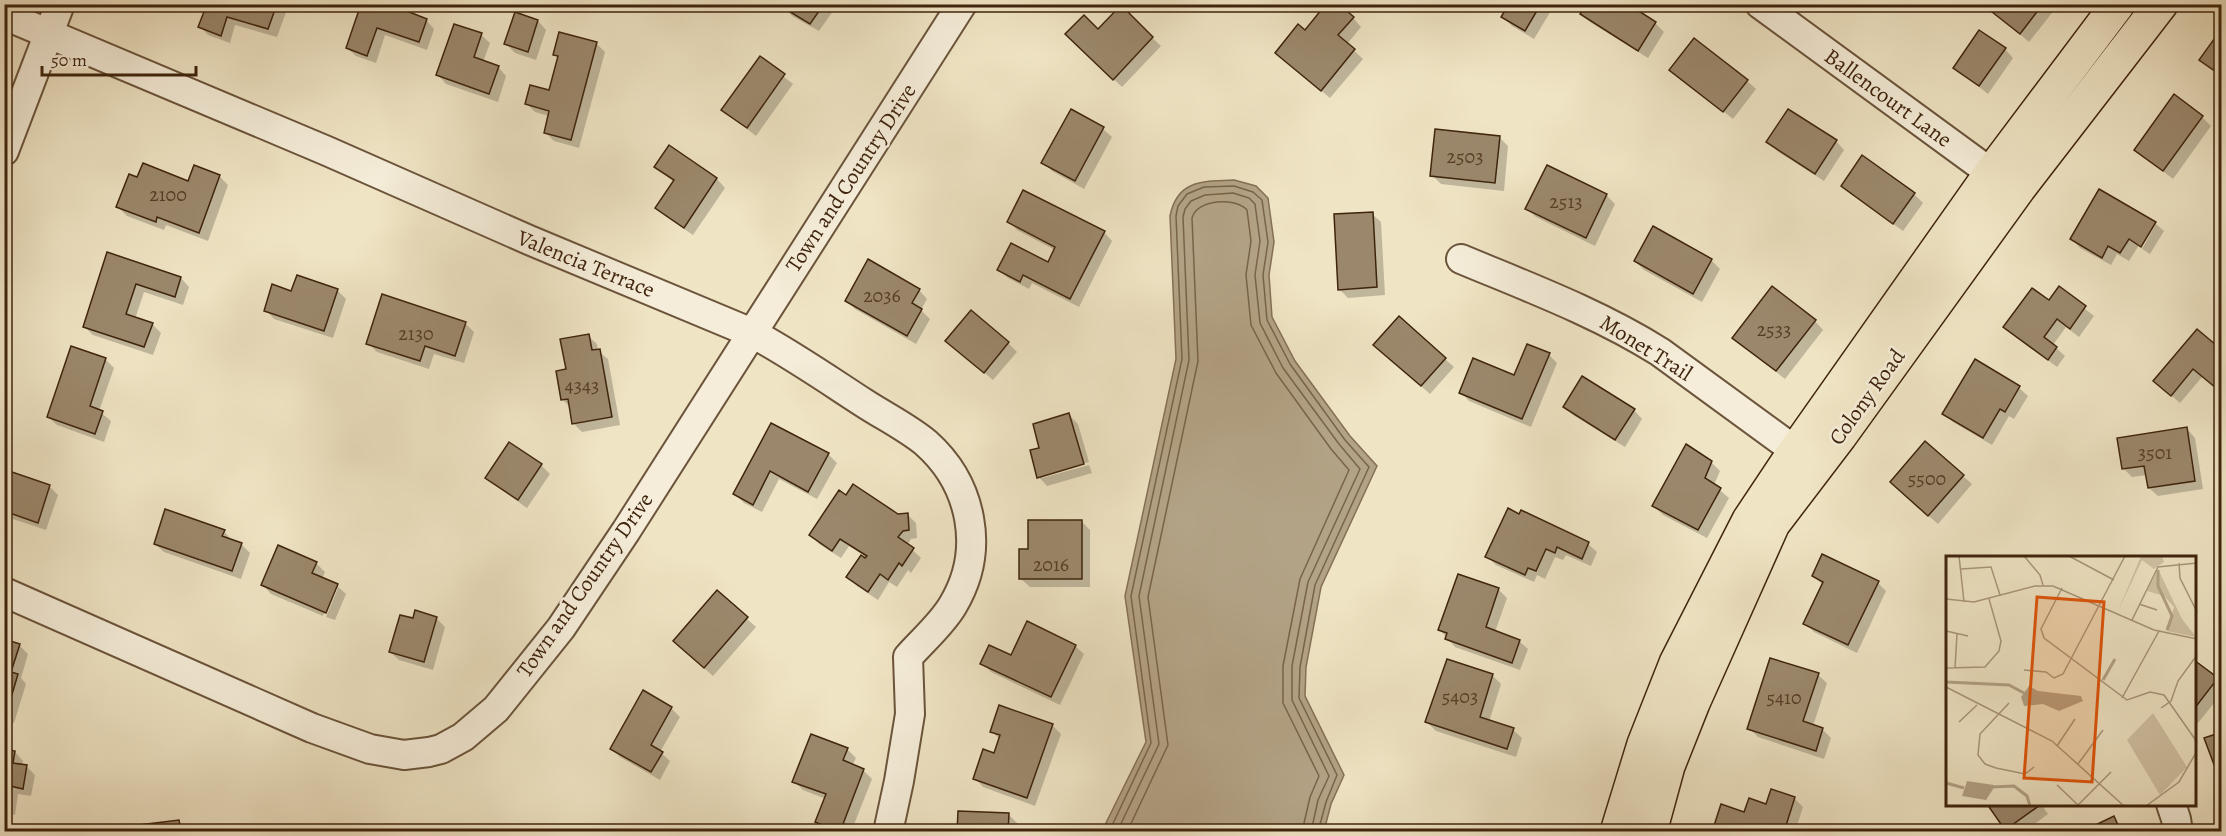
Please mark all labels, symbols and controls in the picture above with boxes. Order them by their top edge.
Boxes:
scale bar [42,39,196,77]
street label: Ballencourt Lane [1818,41,1958,155]
text: 50 m [51,48,87,72]
street label: Town and Country Drive [779,78,923,278]
house number: 2503 [1446,143,1484,170]
house number: 2100 [149,181,187,208]
house number: 2513 [1549,188,1583,215]
street label: Valencia Terrace [512,222,659,305]
house number: 2036 [863,282,901,309]
street label: Monet Trail [1594,308,1698,388]
house number: 2533 [1757,316,1791,343]
house number: 2130 [398,320,434,347]
street label: Colony Road [1822,343,1912,451]
house number: 4343 [565,372,599,399]
house number: 3501 [2138,439,2172,466]
house number: 5500 [1908,465,1946,492]
street label: Town and Country Drive [510,486,660,684]
house number: 2016 [1033,551,1069,578]
inset map [1946,556,2196,806]
house number: 5403 [1442,683,1478,710]
house number: 5410 [1766,684,1802,711]

